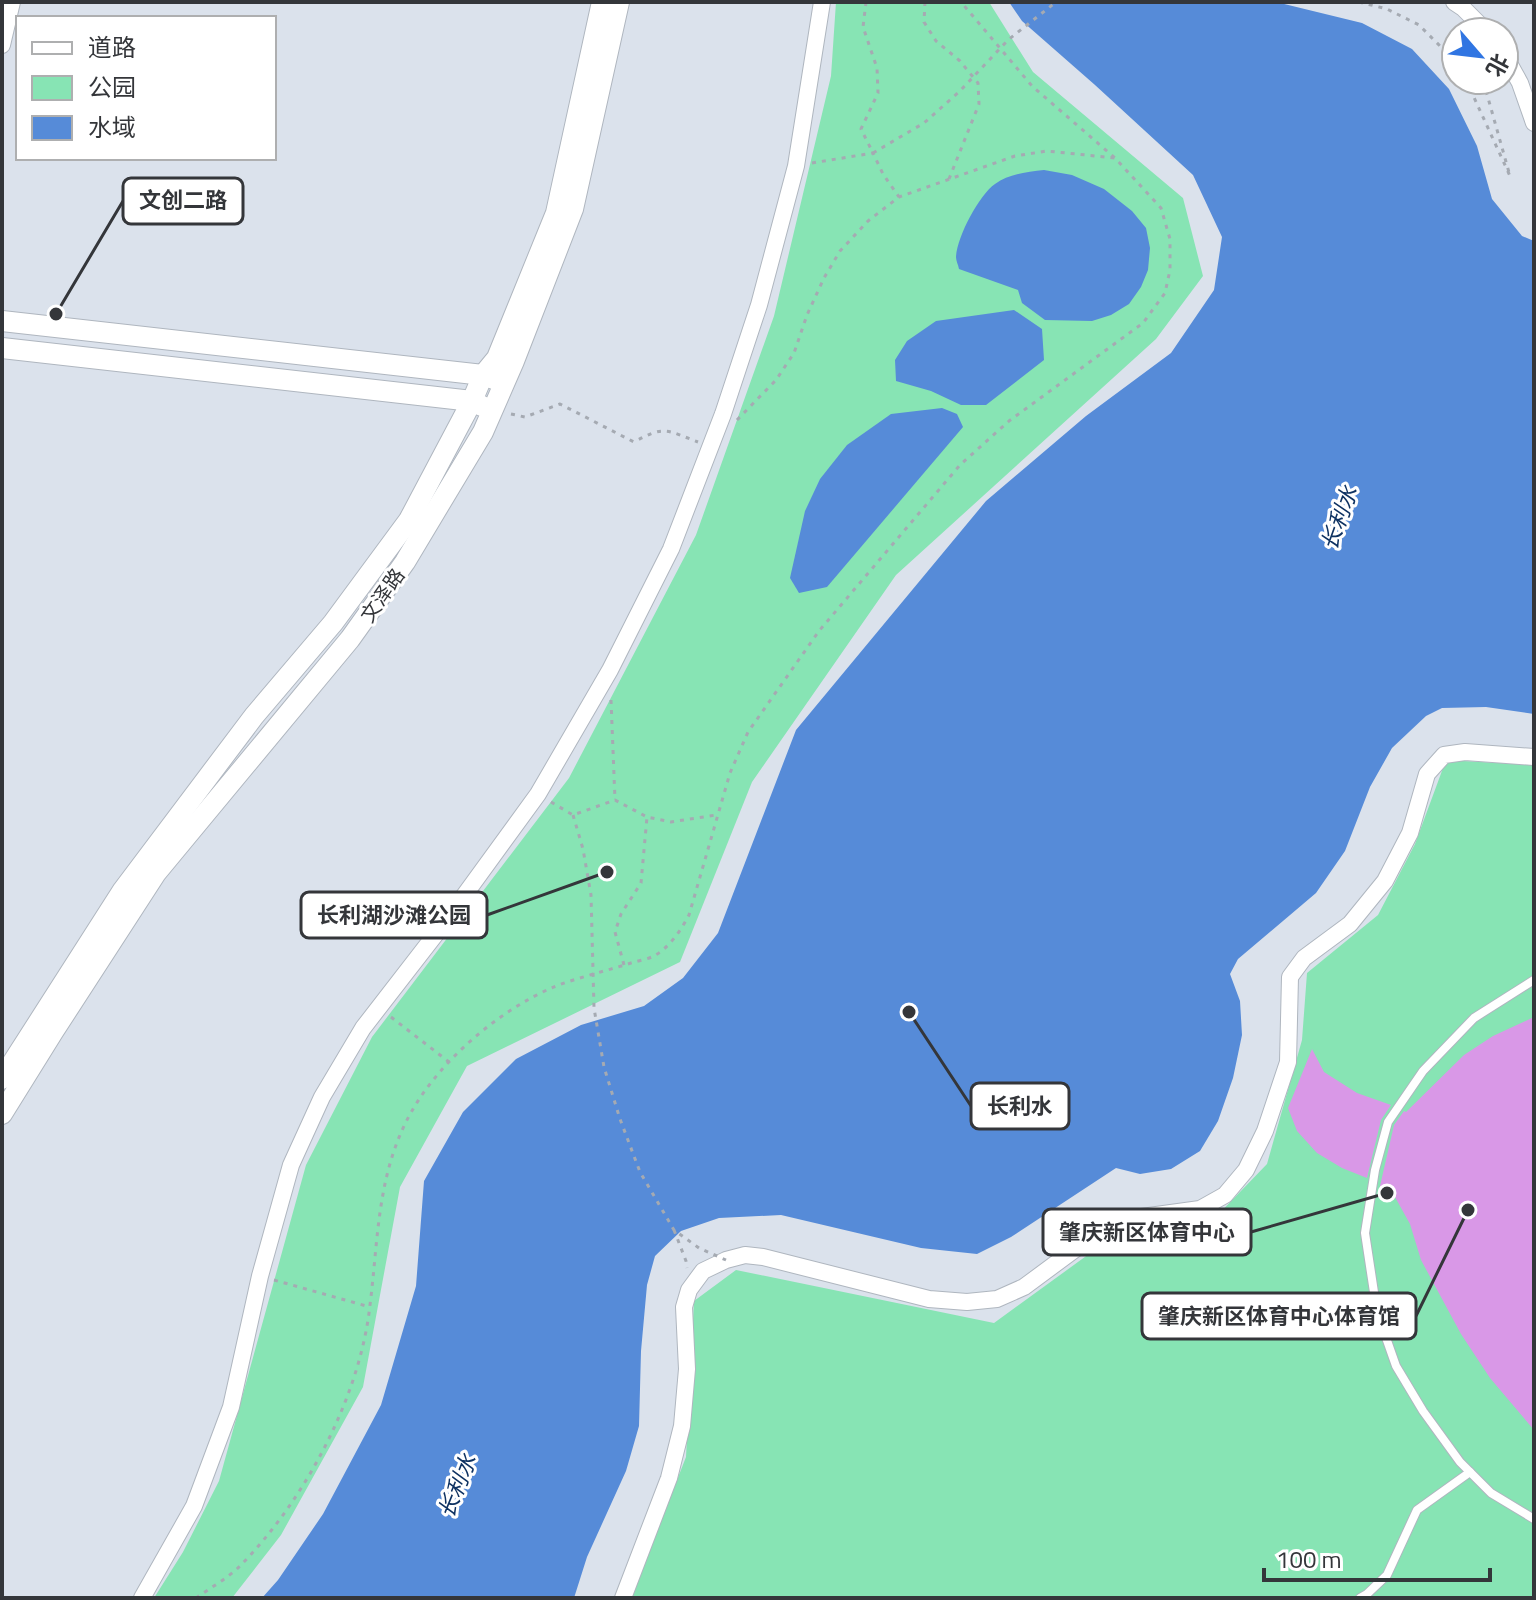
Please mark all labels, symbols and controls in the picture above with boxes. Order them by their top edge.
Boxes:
legend [16,16,276,160]
north arrow [1440,16,1520,96]
text: 道路 [88,29,136,65]
text: 北 [1477,48,1518,83]
text: 公园 [88,69,136,105]
text: 水域 [88,109,136,145]
callout: 文创二路 [123,178,243,224]
text: 文创二路 [139,183,227,217]
water label: 长利水 [1312,480,1367,555]
street label: 文泽路 [352,562,412,628]
callout: 长利湖沙滩公园 [301,892,487,938]
text: 长利湖沙滩公园 [317,898,471,932]
callout: 长利水 [971,1083,1069,1129]
text: 长利水 [987,1089,1053,1123]
callout: 肇庆新区体育中心 [1043,1209,1251,1255]
text: 肇庆新区体育中心 [1059,1215,1235,1249]
callout: 肇庆新区体育中心体育馆 [1142,1293,1416,1339]
text: 肇庆新区体育中心体育馆 [1158,1299,1400,1333]
water label: 长利水 [429,1448,485,1523]
scale bar [1264,1532,1490,1582]
text: 100 m [1276,1541,1342,1577]

